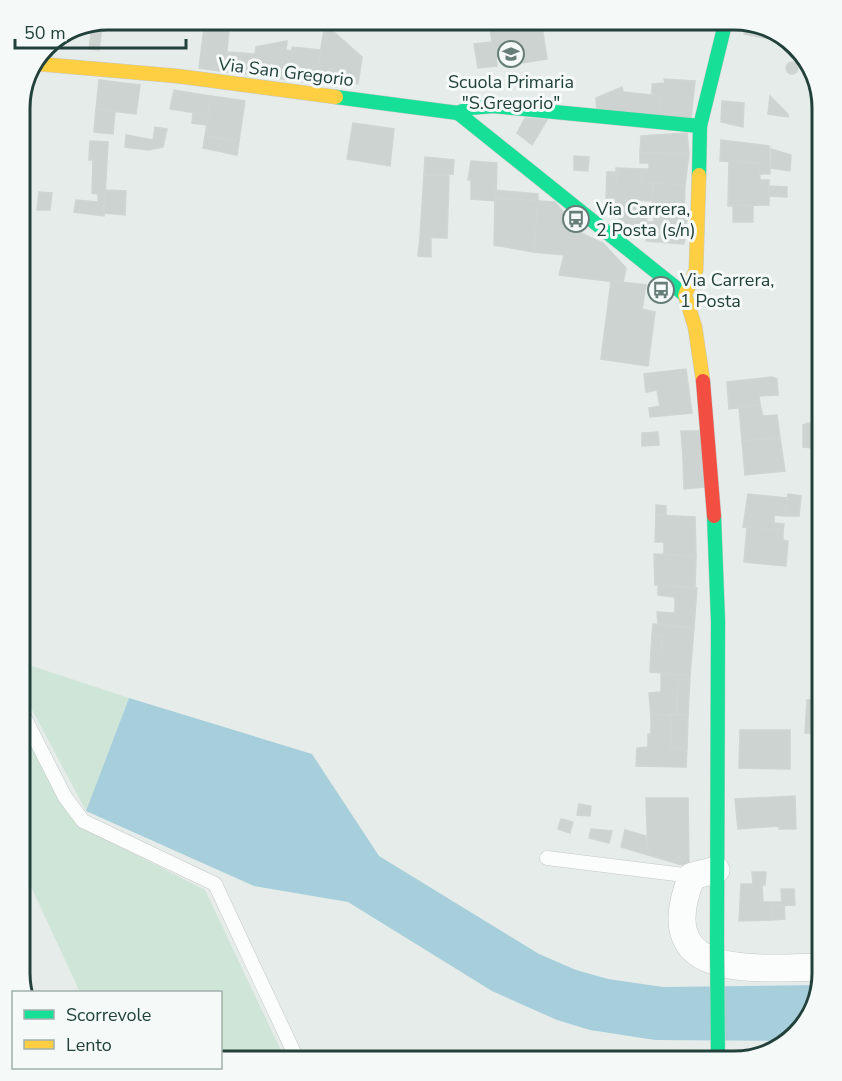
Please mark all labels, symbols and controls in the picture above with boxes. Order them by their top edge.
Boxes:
scale bar [15,12,186,50]
text: 50 m [24,21,66,45]
school or university icon: Scuola Primaria "S.Gregorio" [496,39,526,69]
street label: Via San Gregorio [216,52,355,92]
place label: Scuola Primaria "S.Gregorio" [448,70,574,115]
place label: Via Carrera, 2 Posta (s/n) [595,197,696,242]
bus stop icon: Via Carrera, 2 Posta (s/n) [561,204,591,234]
place label: Via Carrera, 1 Posta [679,268,774,313]
bus stop icon: Via Carrera, 1 Posta [646,275,676,305]
legend [12,991,222,1069]
text: Scorrevole [66,1003,151,1027]
text: Lento [66,1033,112,1057]

